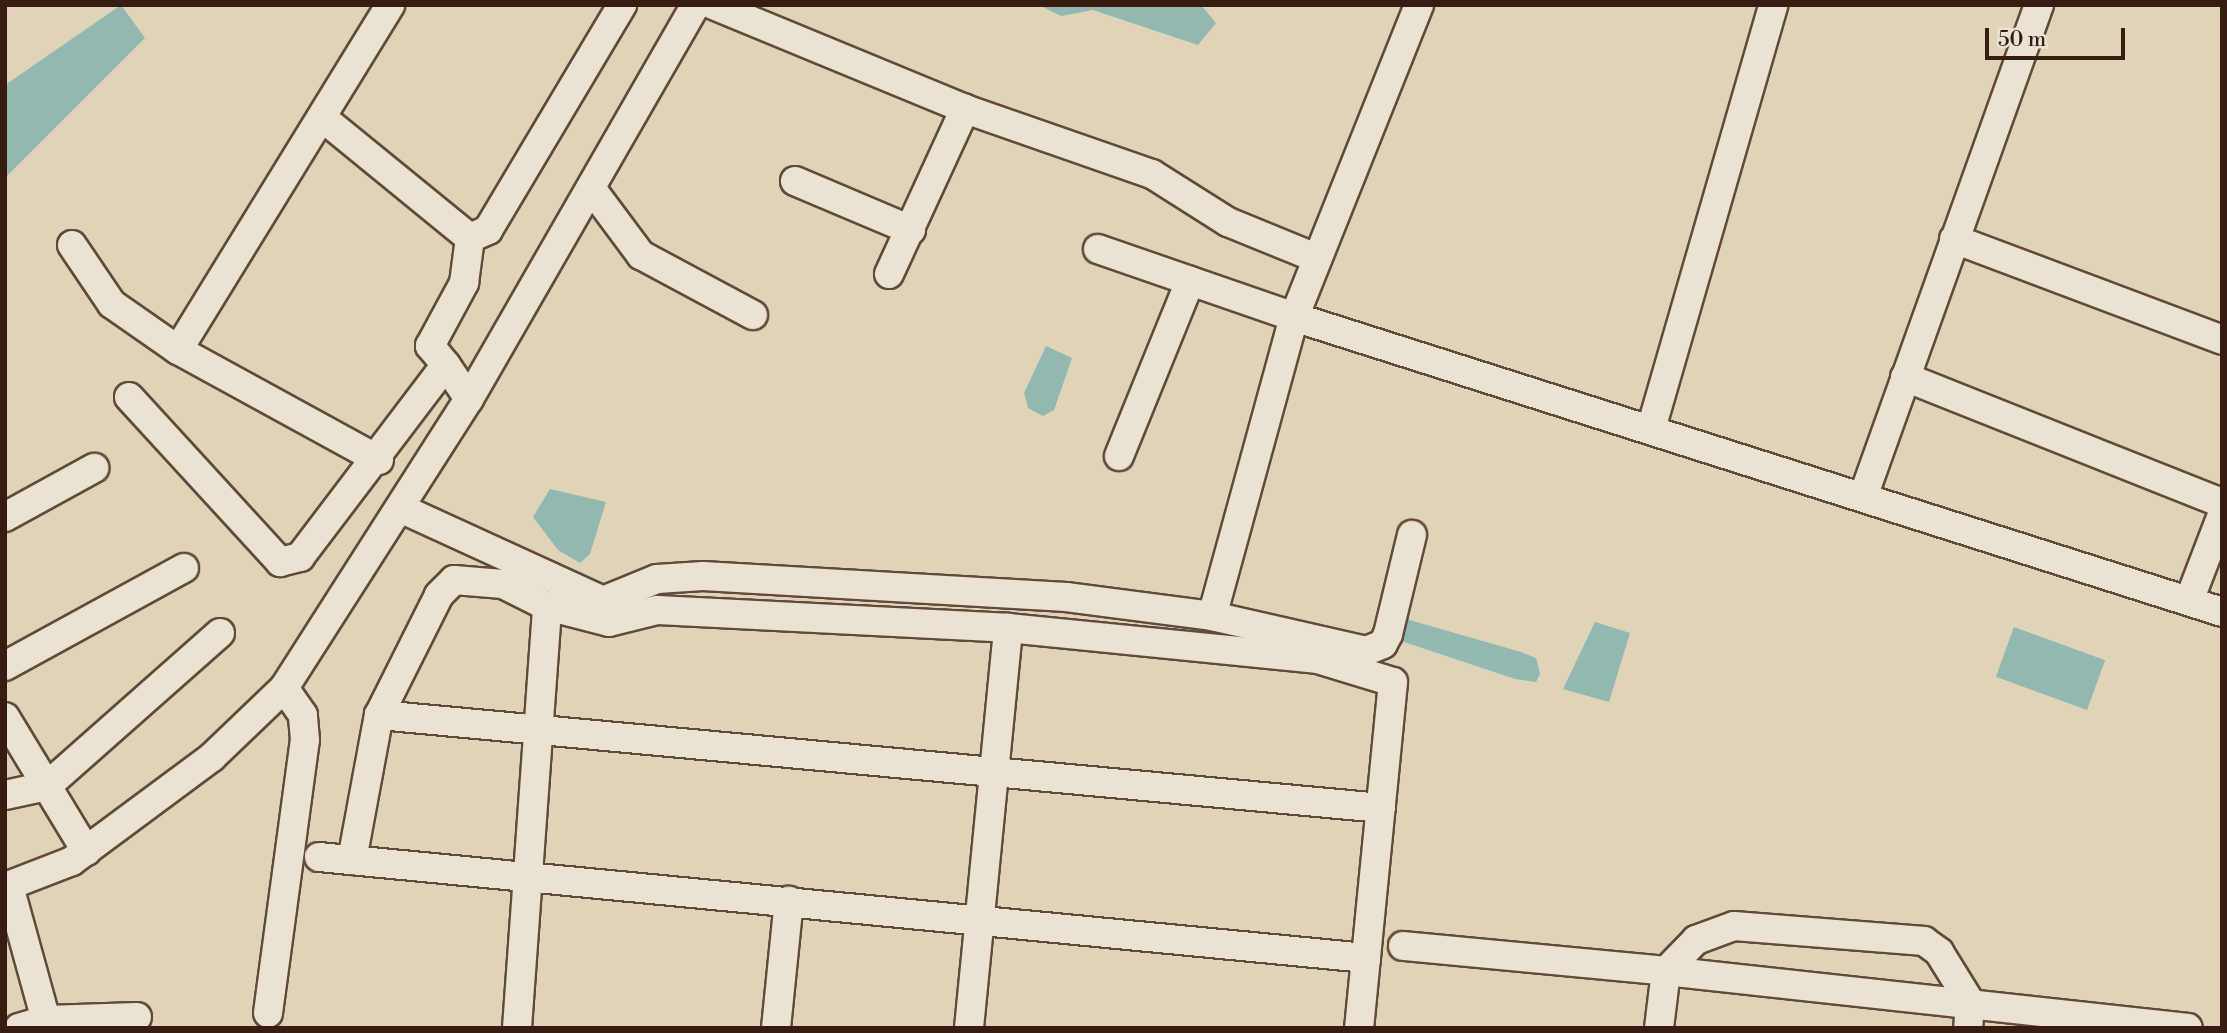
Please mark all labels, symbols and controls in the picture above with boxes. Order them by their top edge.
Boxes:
scale bar [1989,14,2129,58]
text: 50 m [1998,27,2046,53]

